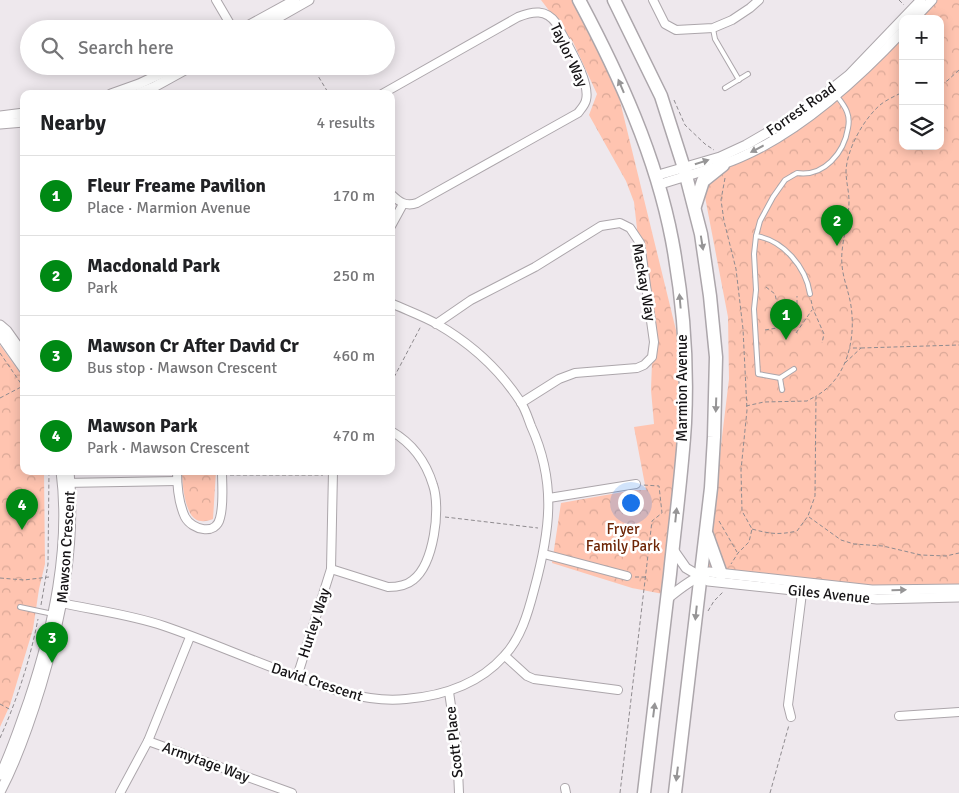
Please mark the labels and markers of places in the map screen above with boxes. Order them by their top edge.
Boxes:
pin: 2 [821,205,853,246]
pin: 1 [770,299,802,340]
pin: 4 [6,489,38,530]
pin: 3 [36,622,68,663]

